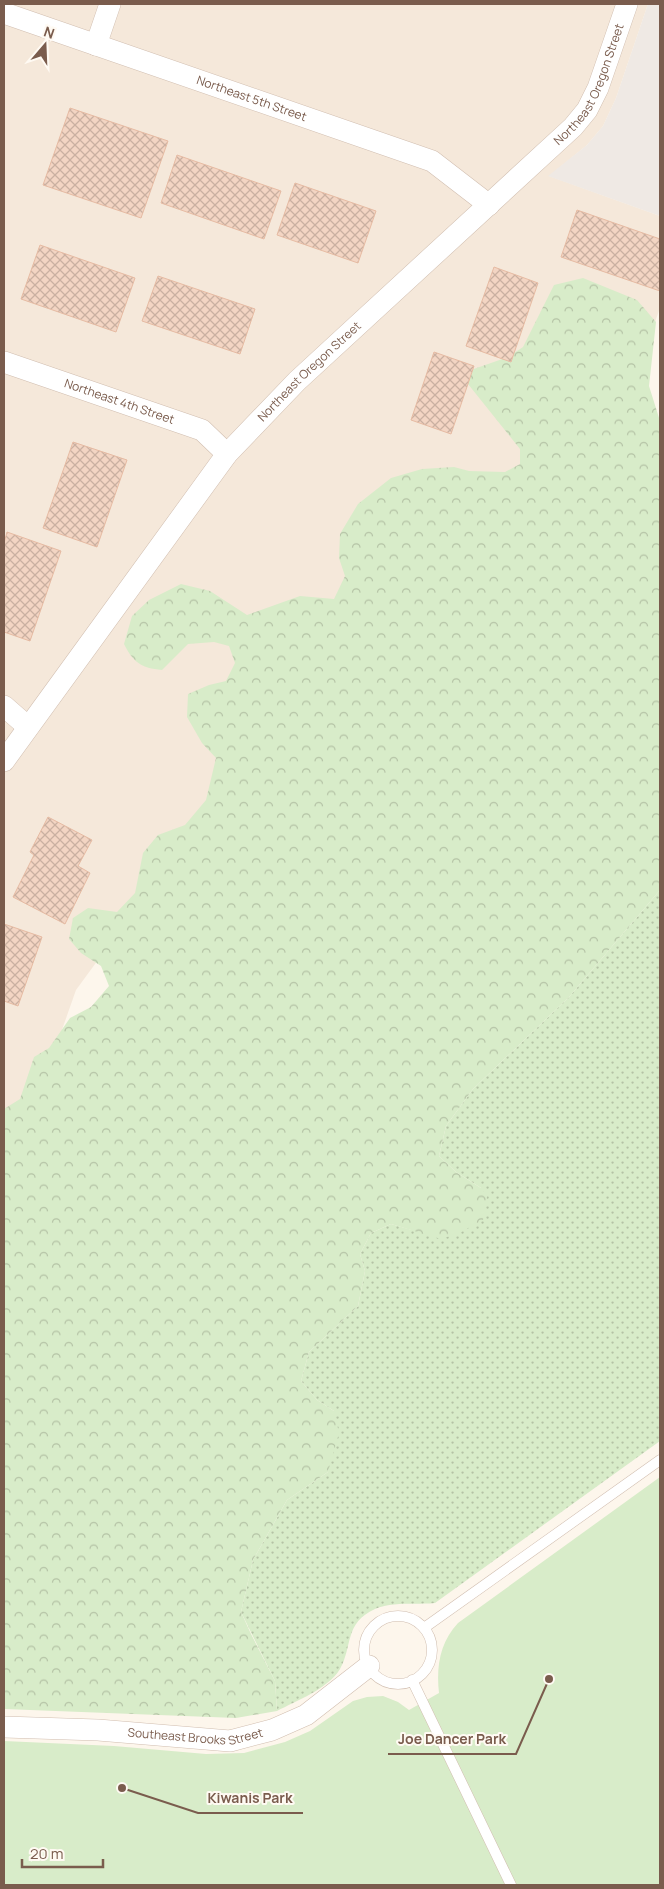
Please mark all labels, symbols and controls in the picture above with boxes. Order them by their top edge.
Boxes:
north arrow [20,20,70,70]
street label: Northeast Oregon Street [550,21,628,149]
text: N [42,22,57,43]
street label: Northeast 5th Street [195,71,309,125]
street label: Northeast Oregon Street [254,317,365,425]
street label: Northeast 4th Street [62,374,177,428]
street label: Southeast Brooks Street [127,1724,265,1749]
callout: Joe Dancer Park [388,1725,516,1754]
text: Joe Dancer Park [398,1729,506,1748]
callout: Kiwanis Park [198,1784,303,1813]
text: Kiwanis Park [208,1788,293,1807]
scale bar [22,1836,104,1868]
text: 20 m [30,1843,63,1864]

